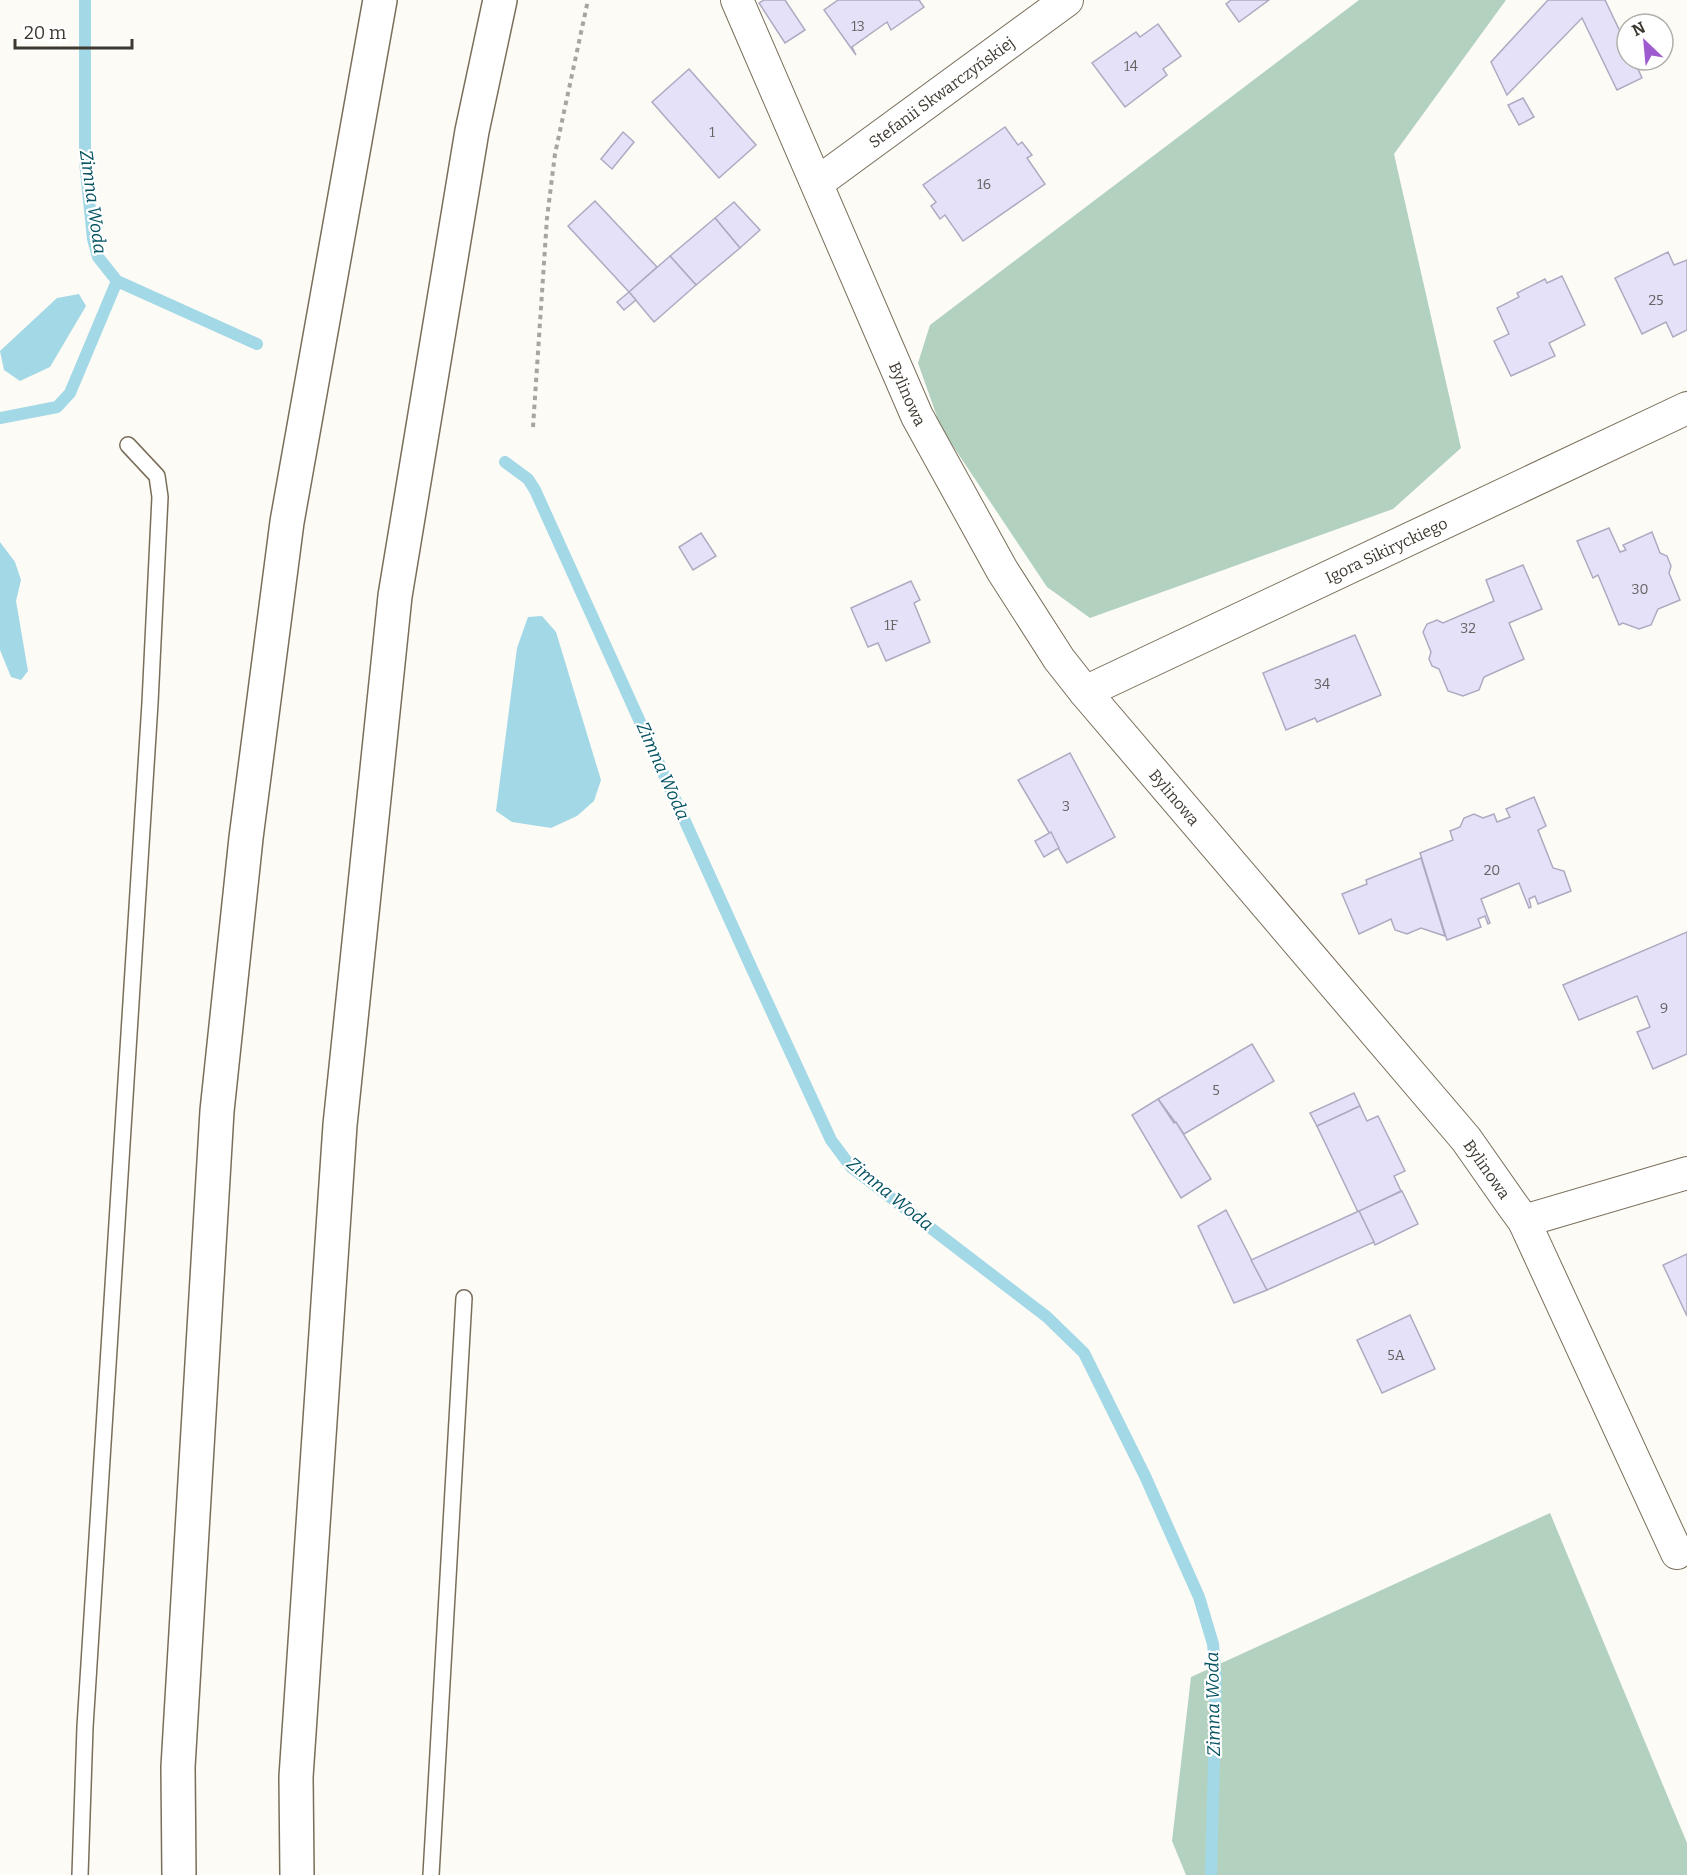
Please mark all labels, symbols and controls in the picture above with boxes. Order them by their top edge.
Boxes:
scale bar [15,12,132,50]
north arrow [1615,12,1675,72]
house number: 13 [851,18,865,35]
text: N [1629,18,1648,40]
text: 20 m [24,22,66,44]
street label: Stefanii Skwarczyńskiej [865,33,1018,152]
house number: 14 [1124,58,1138,75]
house number: 1 [709,124,715,141]
water label: Zimna Woda [75,149,111,255]
house number: 16 [977,176,991,193]
house number: 25 [1648,292,1664,309]
street label: Bylinowa [885,359,930,429]
street label: Igora Sikiryckiego [1322,513,1450,587]
house number: 30 [1632,581,1648,598]
house number: 1F [884,617,898,634]
house number: 32 [1460,620,1476,637]
house number: 34 [1314,676,1330,693]
water label: Zimna Woda [632,719,694,823]
street label: Bylinowa [1145,765,1204,829]
house number: 3 [1062,798,1070,815]
house number: 20 [1484,862,1500,879]
house number: 9 [1660,1000,1668,1017]
house number: 5 [1212,1082,1220,1099]
street label: Bylinowa [1460,1136,1515,1203]
water label: Zimna Woda [842,1152,938,1236]
house number: 5A [1387,1347,1405,1364]
water label: Zimna Woda [1201,1651,1225,1757]

